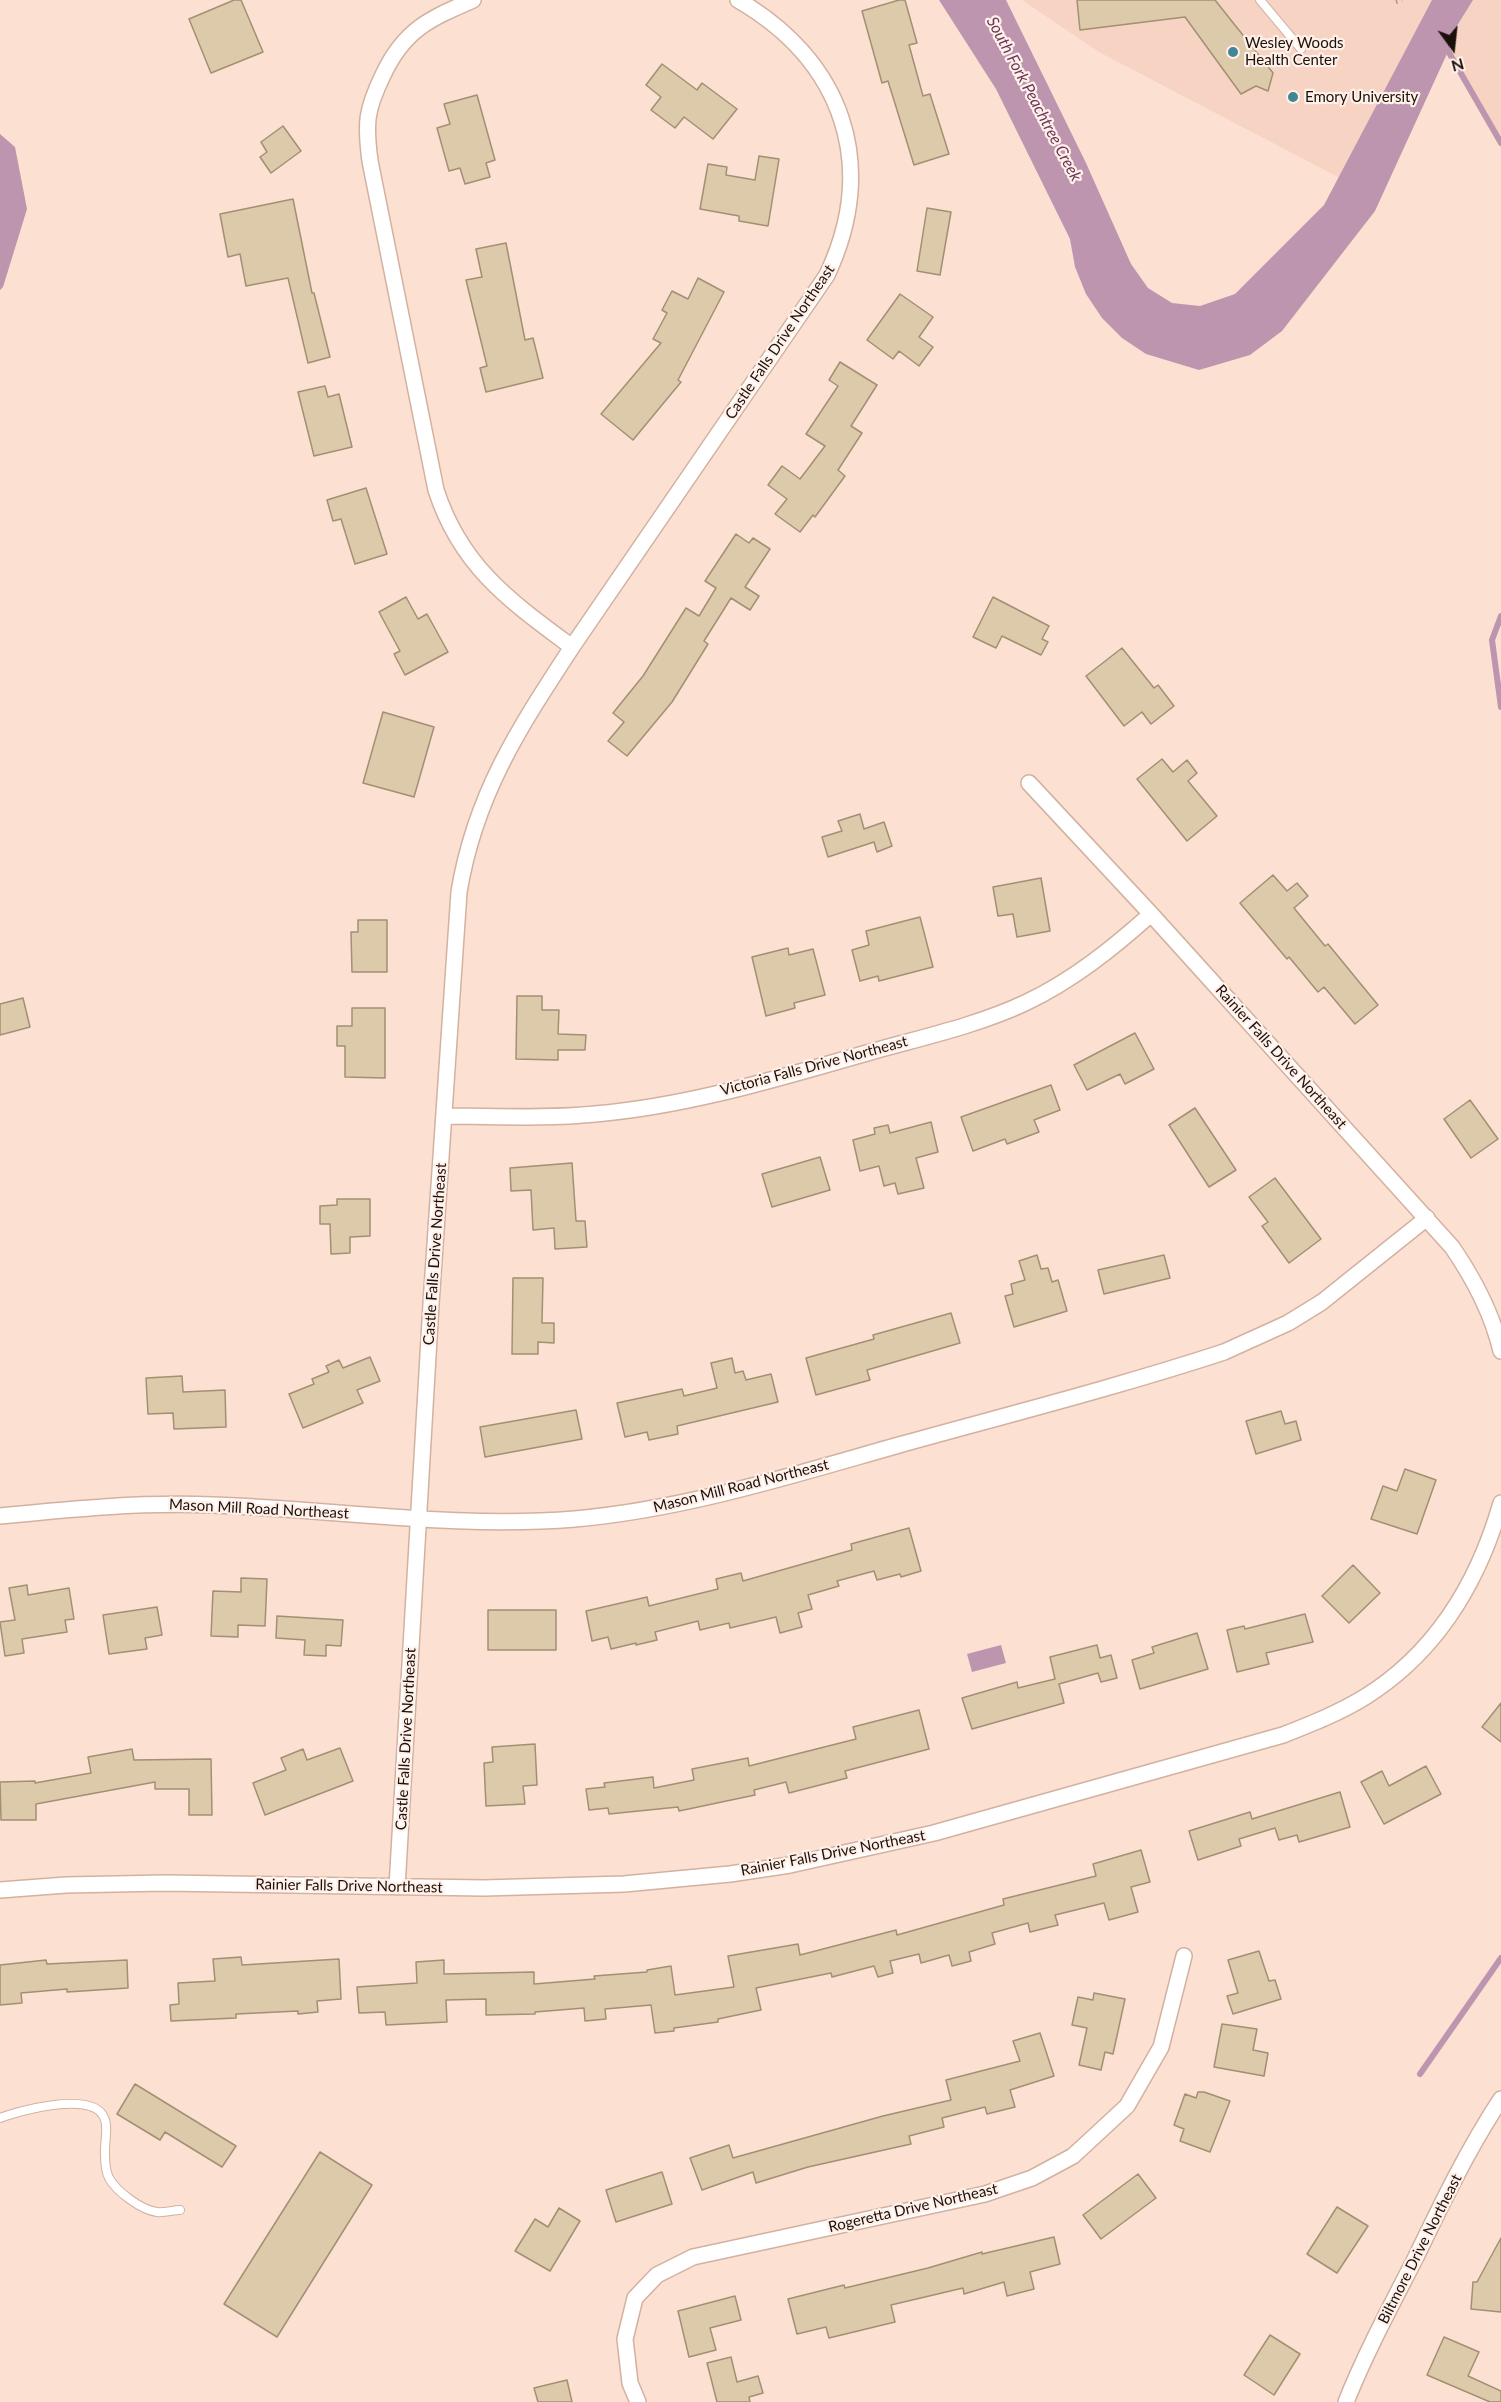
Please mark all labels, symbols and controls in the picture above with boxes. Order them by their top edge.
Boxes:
water label: South Fork Peachtree Creek [982,13,1086,185]
north arrow [1423,18,1483,78]
place label: Wesley Woods Health Center [1245,34,1344,69]
marker: Wesley Woods Health Center [1226,45,1240,59]
text: N [1449,55,1466,77]
place label: Emory University [1305,88,1418,106]
marker: Emory University [1286,90,1300,104]
street label: Castle Falls Drive Northeast [721,261,839,423]
street label: Rainier Falls Drive Northeast [1212,981,1350,1133]
street label: Victoria Falls Drive Northeast [718,1032,910,1100]
street label: Castle Falls Drive Northeast [420,1162,450,1346]
street label: Mason Mill Road Northeast [651,1455,831,1517]
street label: Mason Mill Road Northeast [169,1495,349,1523]
street label: Castle Falls Drive Northeast [392,1647,420,1831]
street label: Rainier Falls Drive Northeast [739,1826,927,1880]
street label: Rainier Falls Drive Northeast [255,1875,443,1897]
street label: Biltmore Drive Northeast [1374,2171,1466,2327]
street label: Rogeretta Drive Northeast [827,2180,999,2236]

